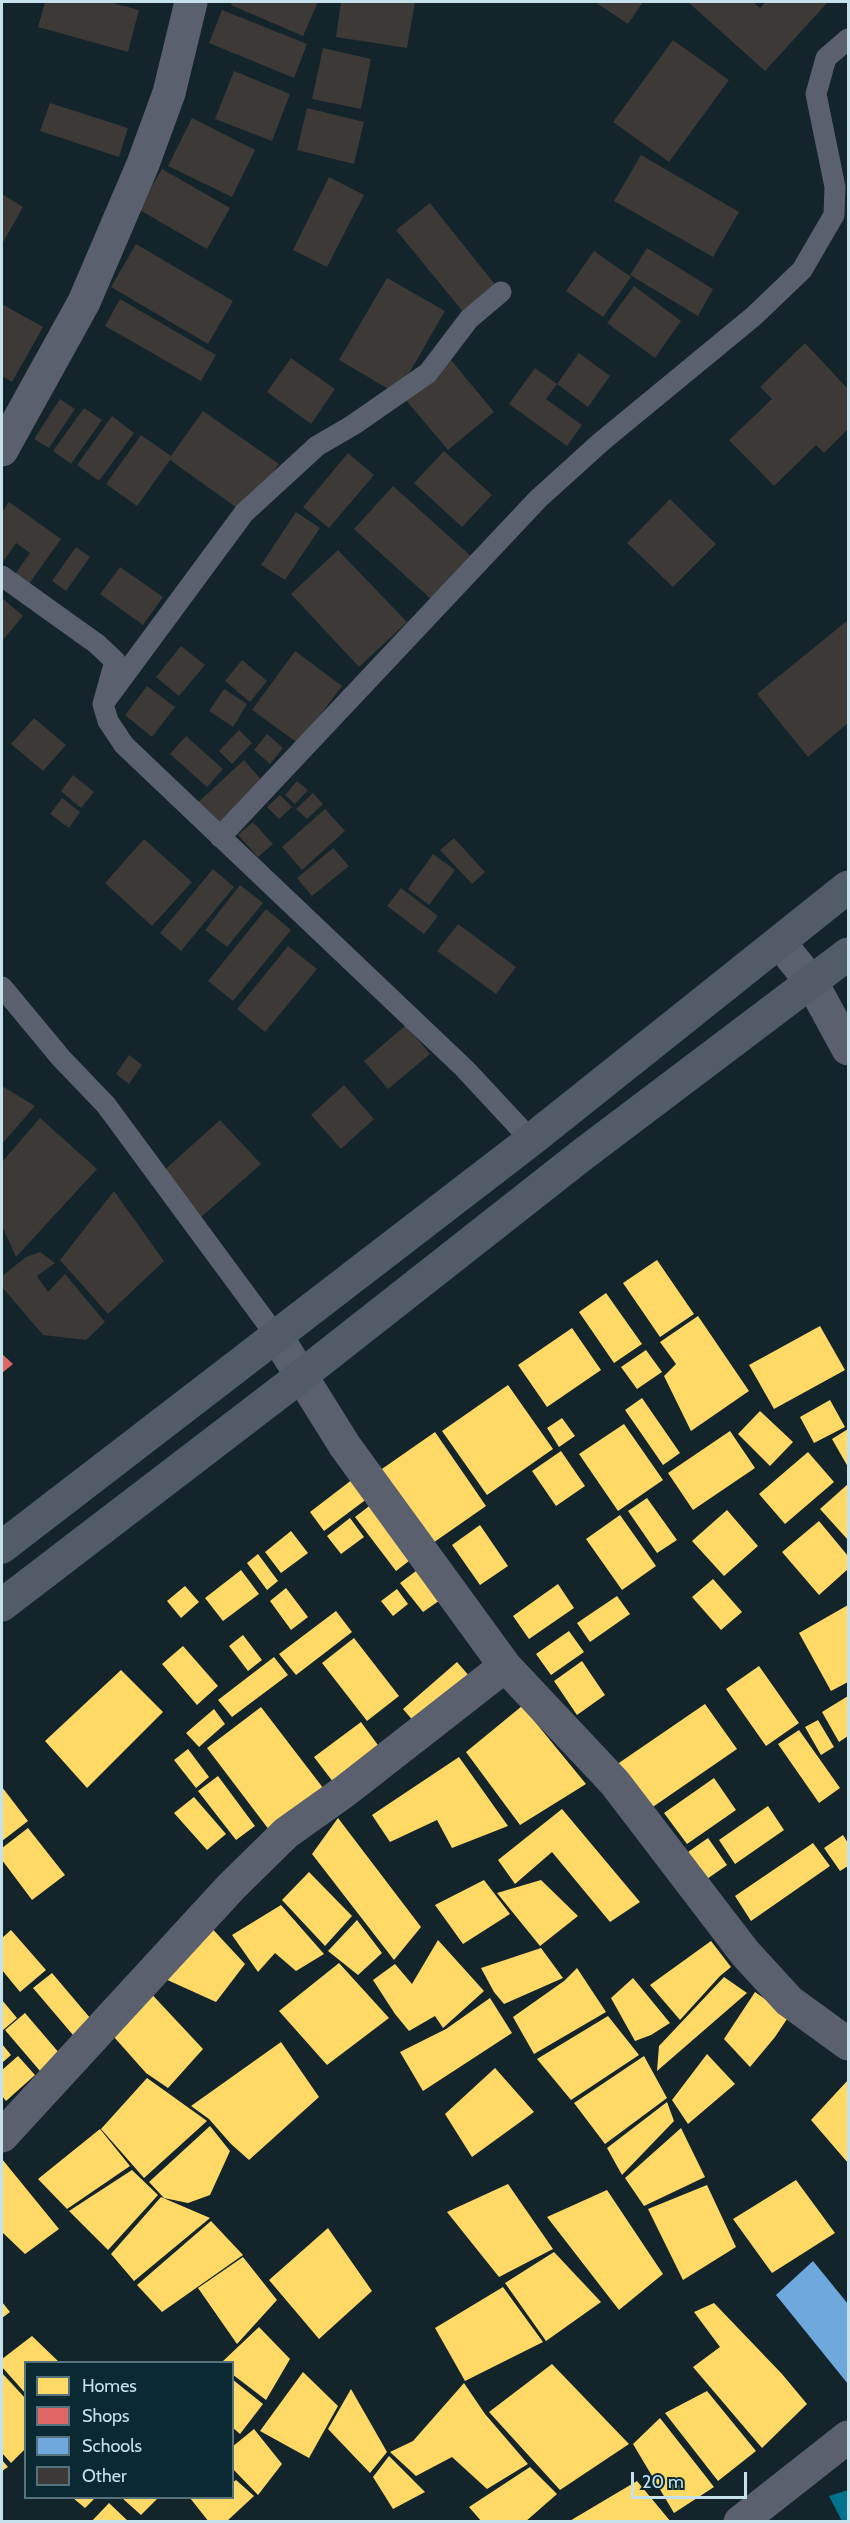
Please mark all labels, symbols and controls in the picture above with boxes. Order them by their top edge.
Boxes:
legend [24,2361,234,2499]
text: Homes [82,2375,137,2397]
text: Shops [82,2405,130,2427]
text: Schools [82,2435,142,2457]
scale bar [634,2460,750,2498]
text: Other [82,2465,127,2487]
text: 20 m [642,2471,684,2493]

